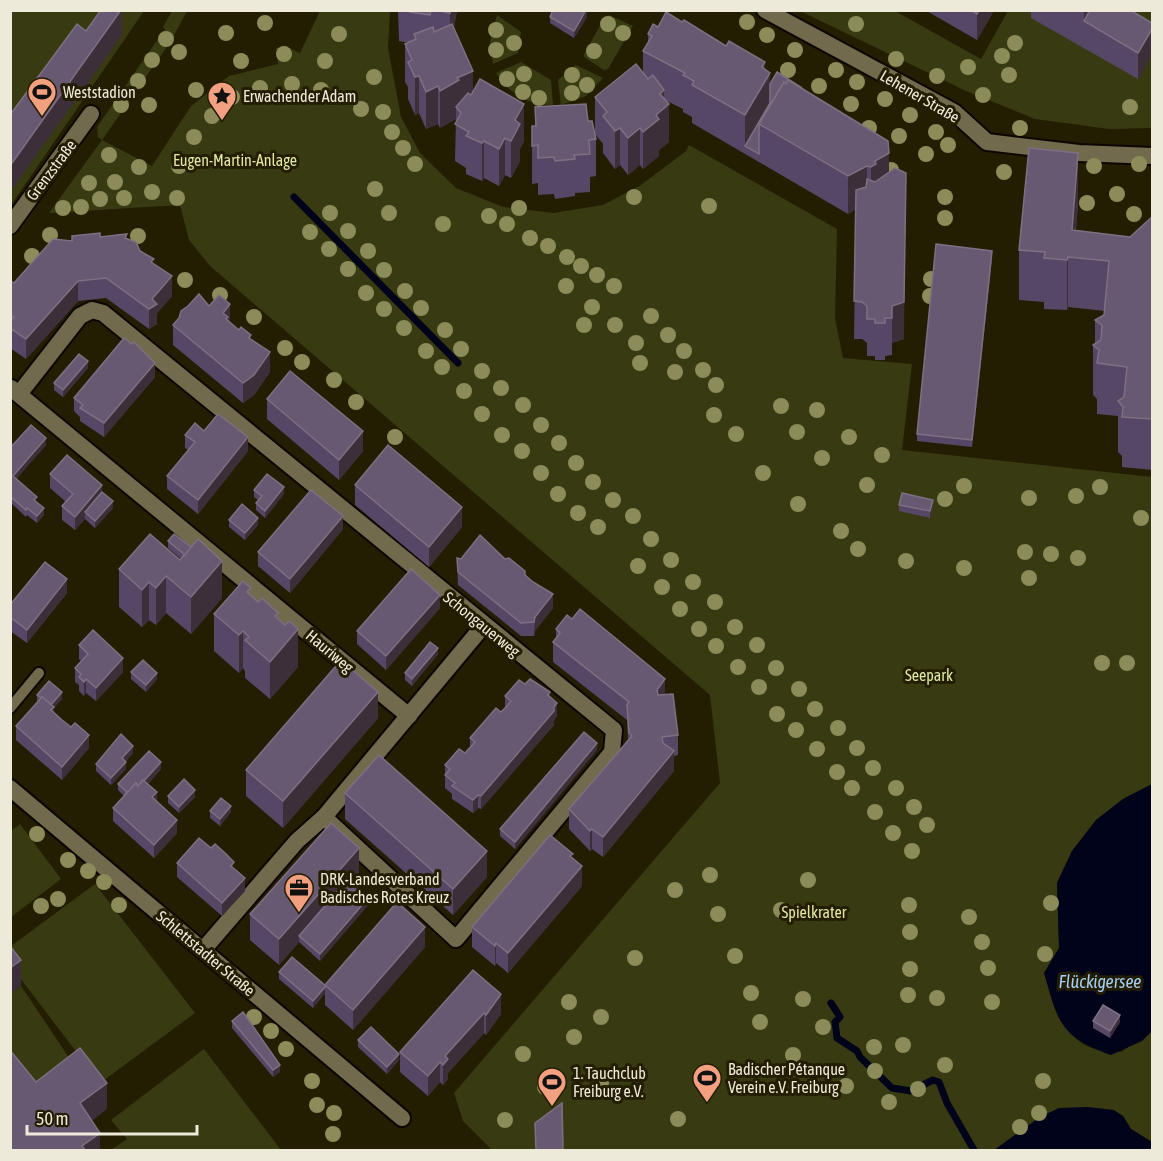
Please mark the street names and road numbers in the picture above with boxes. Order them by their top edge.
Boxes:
street label: Lehener Straße [877,66,963,126]
street label: Grenzstraße [22,136,80,204]
street label: Schongauerweg [440,588,524,661]
street label: Hauriweg [302,626,357,677]
street label: Schlettstadter Straße [153,907,259,999]

